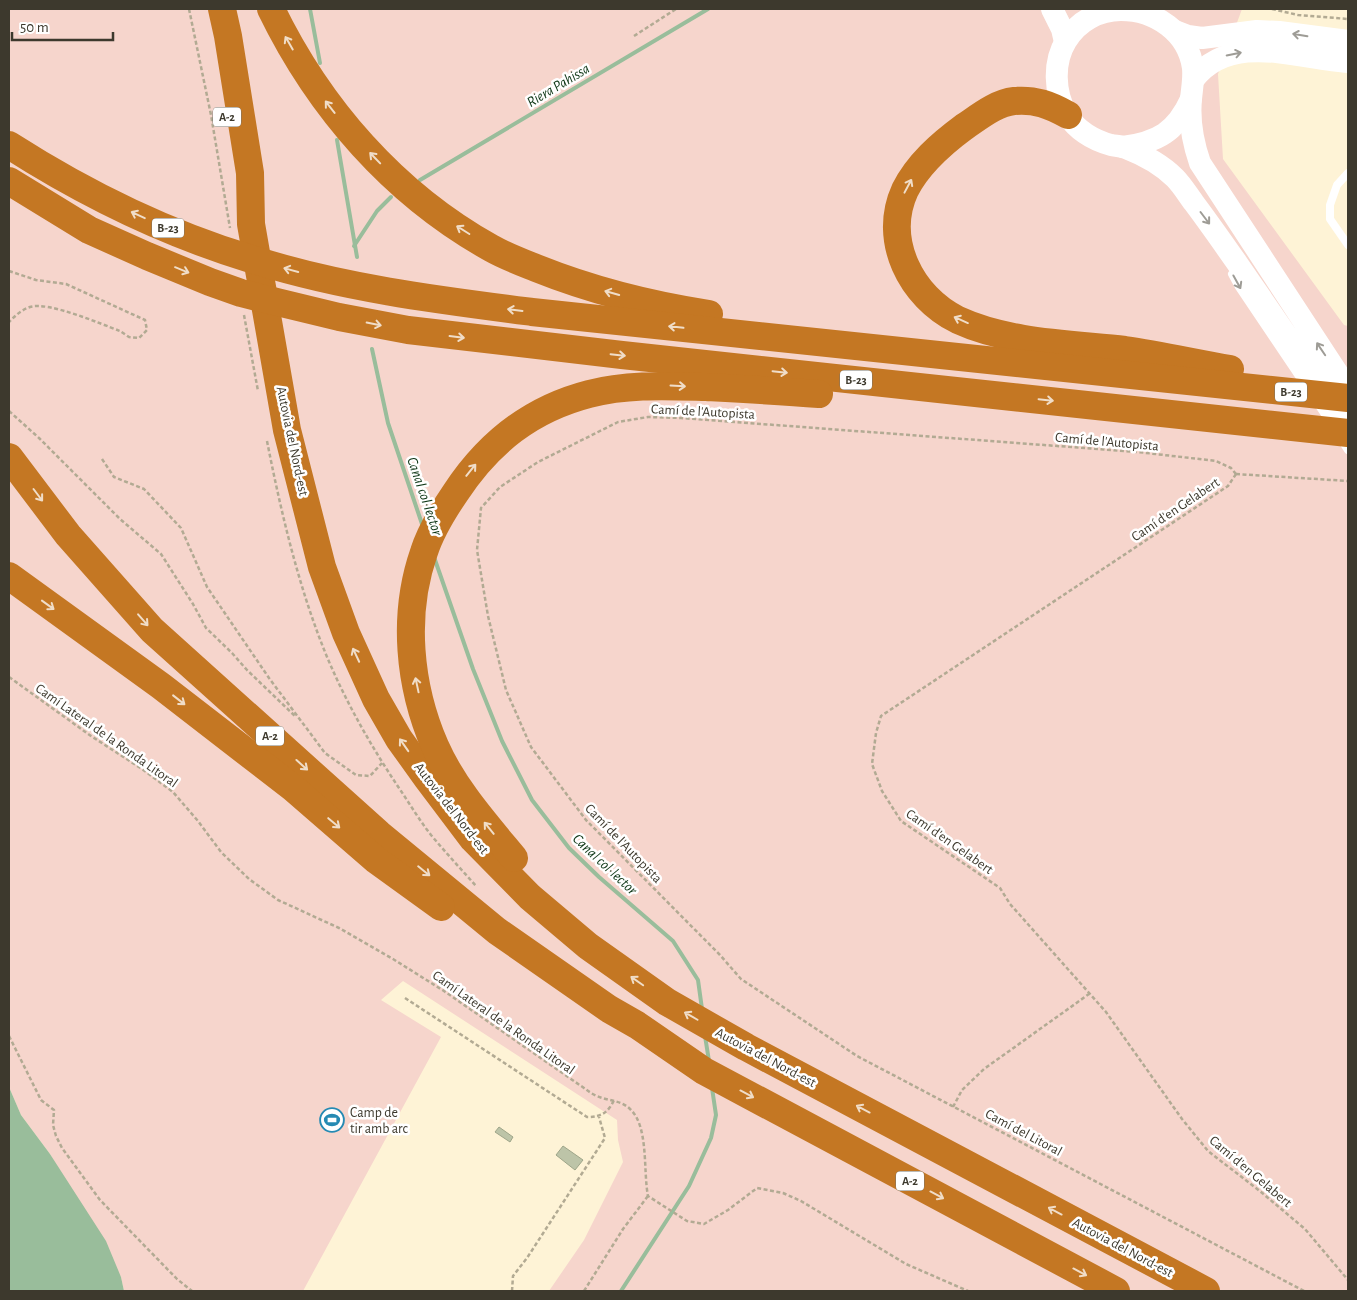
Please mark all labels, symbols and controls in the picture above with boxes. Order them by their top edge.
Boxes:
scale bar [12,10,114,42]
text: 50 m [20,20,49,35]
one-way arrow [1292,30,1308,40]
one-way arrow [284,36,294,51]
one-way arrow [1226,49,1242,59]
water label: Riera Pahissa [524,61,592,110]
one-way arrow [325,101,336,114]
road number: A-2 [213,108,241,126]
one-way arrow [369,152,381,164]
one-way arrow [904,179,913,194]
one-way arrow [131,210,146,220]
one-way arrow [1200,211,1210,225]
road number: B-23 [152,218,184,238]
one-way arrow [456,225,470,235]
one-way arrow [283,265,299,274]
one-way arrow [174,267,189,276]
one-way arrow [1233,274,1242,289]
one-way arrow [604,287,620,297]
one-way arrow [507,305,523,315]
one-way arrow [954,315,969,325]
one-way arrow [365,319,381,329]
one-way arrow [668,323,684,332]
one-way arrow [448,332,464,342]
one-way arrow [1316,342,1326,356]
one-way arrow [610,350,626,360]
one-way arrow [772,367,788,377]
road number: B-23 [840,370,872,390]
one-way arrow [670,382,686,391]
road number: B-23 [1275,382,1307,402]
street label: Autovia del Nord-est [274,385,311,498]
one-way arrow [1038,395,1054,405]
street label: Camí de l'Autopista [651,402,756,422]
street label: Camí de l'Autopista [1054,430,1160,454]
water label: Canal col·lector [404,455,445,538]
one-way arrow [466,464,477,477]
street label: Camí d'en Gelabert [1129,475,1222,544]
one-way arrow [33,488,44,501]
one-way arrow [41,599,54,610]
one-way arrow [137,613,149,626]
one-way arrow [350,648,360,663]
one-way arrow [412,678,421,694]
street label: Camí Lateral de la Ronda Litoral [33,681,180,790]
one-way arrow [172,695,185,706]
road number: A-2 [256,726,284,746]
one-way arrow [399,738,409,752]
one-way arrow [295,759,308,770]
street label: Autovia del Nord-est [411,760,491,857]
street label: Camí de l'Autopista [582,801,665,886]
street label: Camí d'en Gelabert [903,807,996,877]
one-way arrow [327,818,340,829]
one-way arrow [484,822,495,835]
water label: Canal col·lector [570,831,641,899]
one-way arrow [417,866,430,877]
street label: Camí Lateral de la Ronda Litoral [430,968,577,1077]
one-way arrow [630,976,644,986]
one-way arrow [684,1011,699,1020]
street label: Autovia del Nord-est [713,1025,819,1091]
one-way arrow [740,1089,755,1099]
one-way arrow [856,1104,871,1113]
place label: Camp de tir amb arc [350,1106,409,1136]
sports icon: Camp de tir amb arc [319,1107,345,1133]
street label: Camí del Litoral [983,1107,1064,1159]
street label: Camí d'en Gelabert [1207,1133,1295,1210]
road number: A-2 [896,1172,924,1190]
one-way arrow [929,1191,944,1201]
one-way arrow [1048,1205,1063,1215]
street label: Autovia del Nord-est [1070,1215,1176,1281]
one-way arrow [1073,1267,1088,1277]

